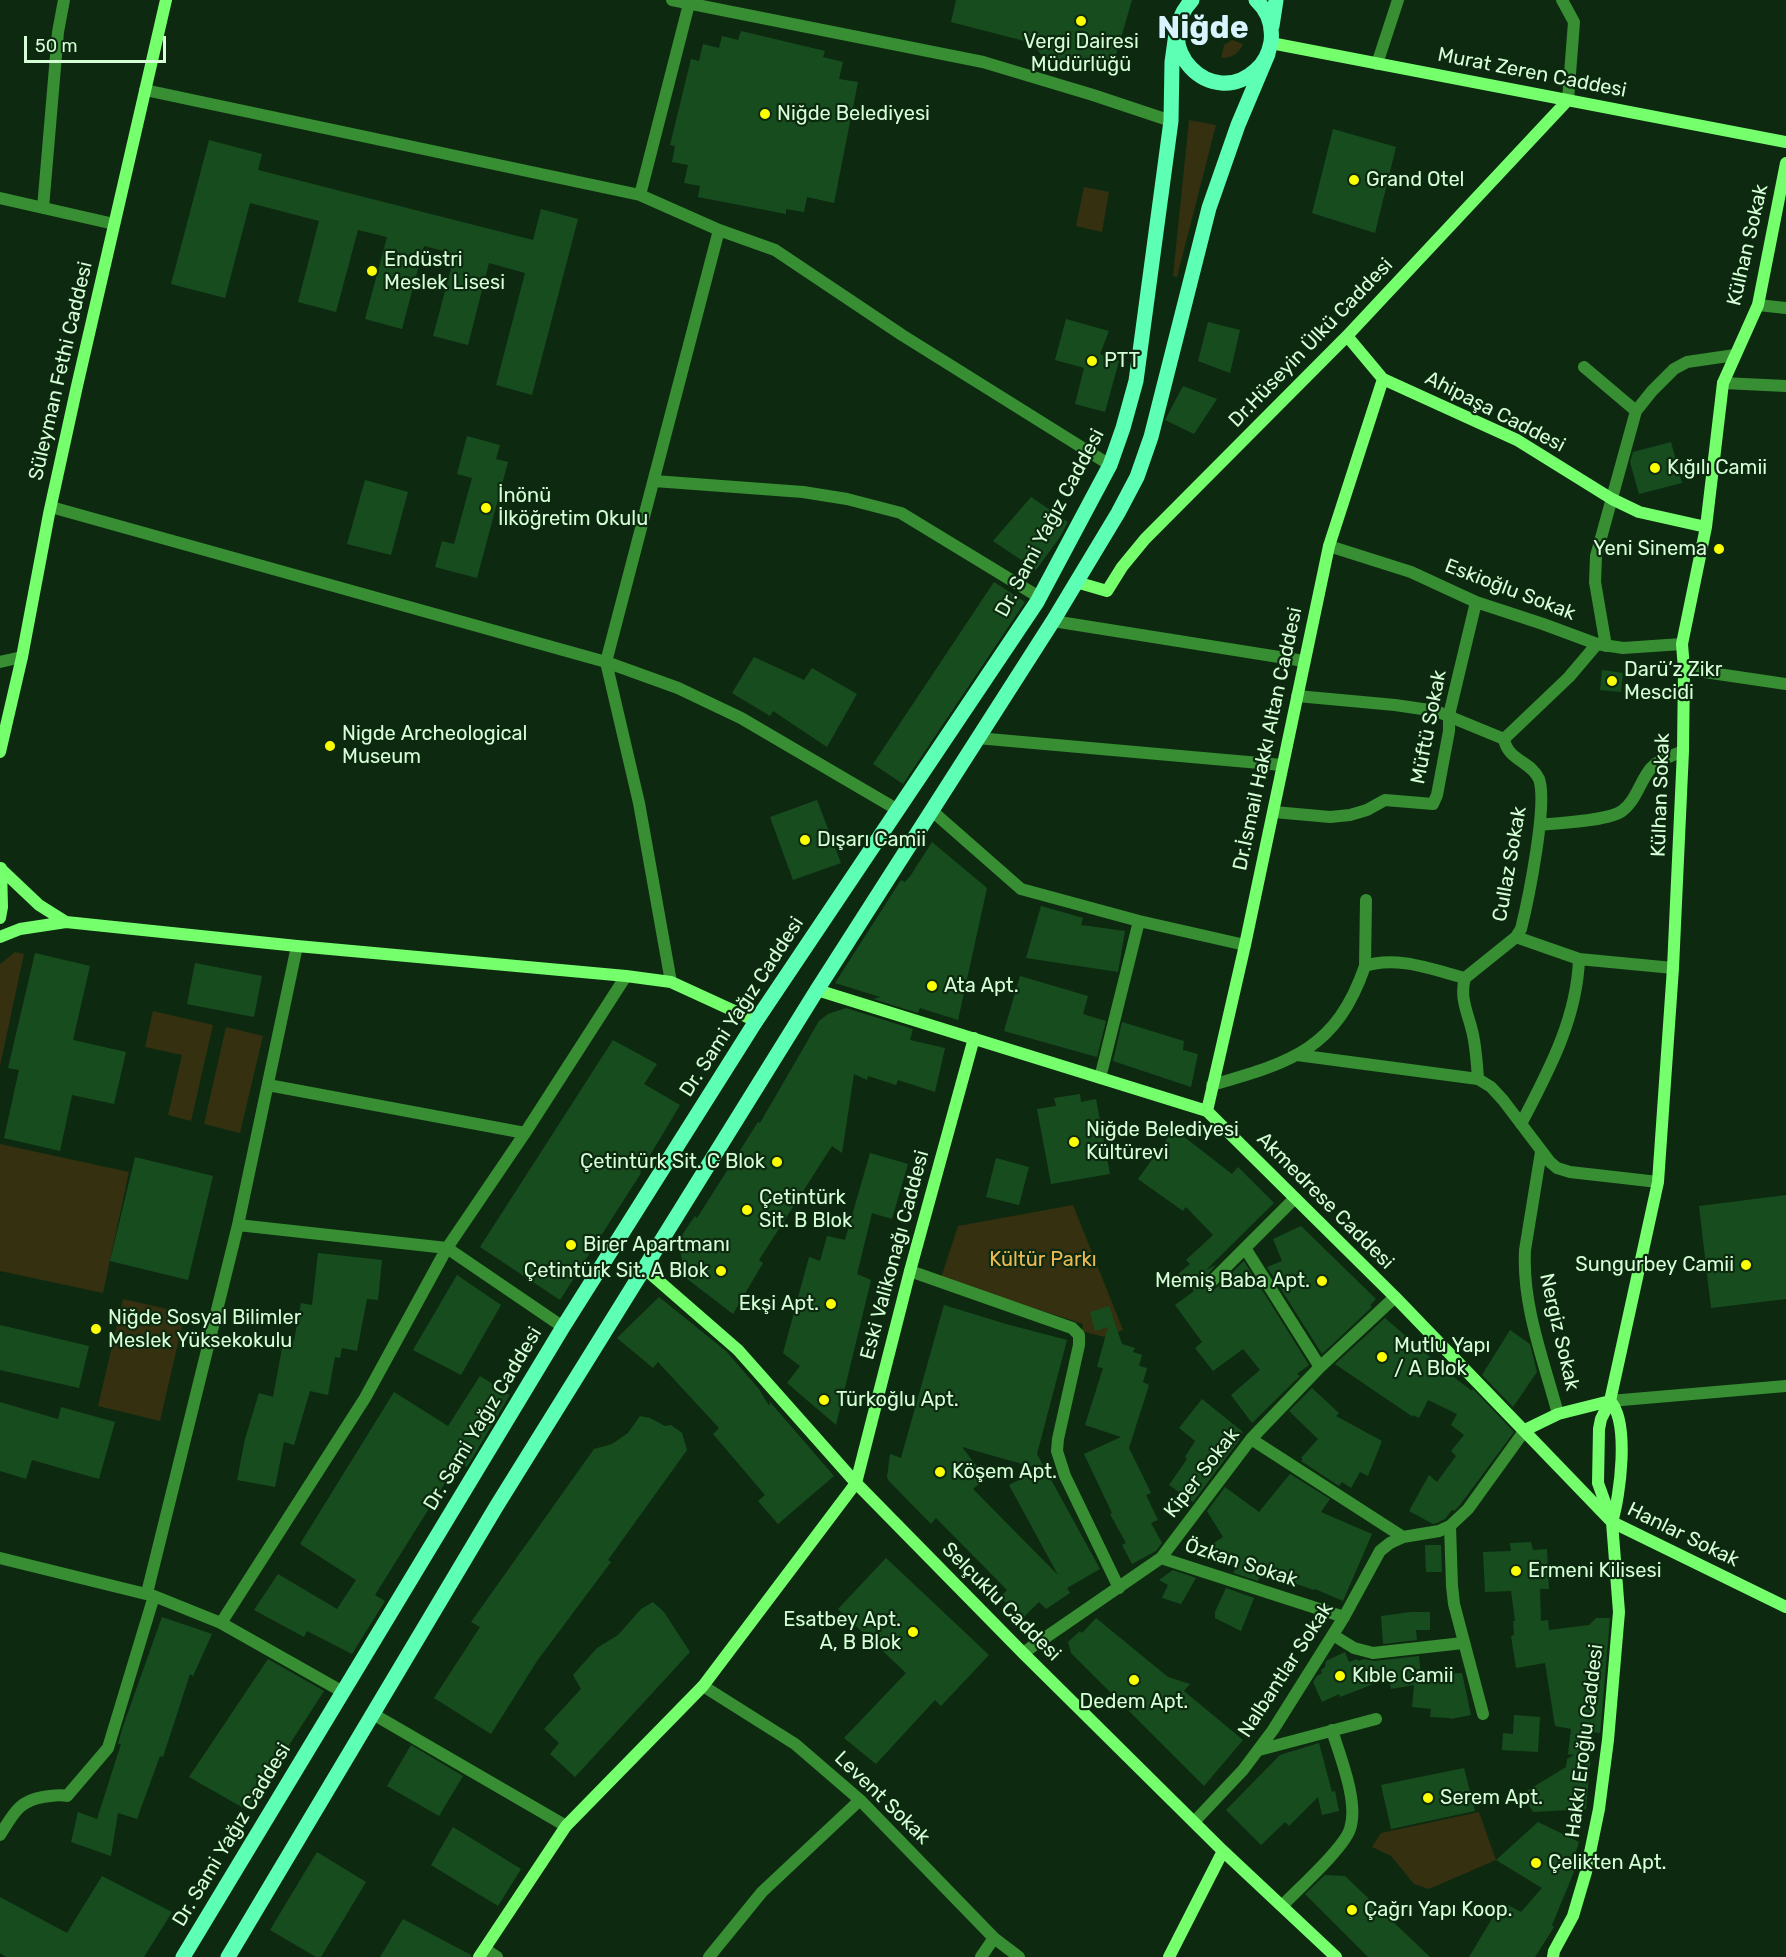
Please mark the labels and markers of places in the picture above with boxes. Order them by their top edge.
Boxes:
marker: Vergi Dairesi Müdürlüğü [1074,14,1088,28]
place label: Vergi Dairesi Müdürlüğü [1023,30,1139,77]
place label: Niğde Belediyesi [777,102,930,126]
marker: Niğde Belediyesi [758,107,772,121]
place label: Grand Otel [1366,168,1464,192]
marker: Grand Otel [1347,173,1361,187]
place label: Endüstri Meslek Lisesi [384,248,505,295]
marker: Endüstri Meslek Lisesi [365,264,379,278]
place label: PTT [1104,349,1140,373]
marker: PTT [1085,354,1099,368]
place label: Kığılı Camii [1667,456,1767,480]
marker: Kığılı Camii [1648,461,1662,475]
place label: İnönü İlköğretim Okulu [498,484,648,531]
marker: İnönü İlköğretim Okulu [479,501,493,515]
place label: Yeni Sinema [1593,537,1707,561]
marker: Yeni Sinema [1712,542,1726,556]
place label: Darü’z Zikr Mescidi [1624,658,1722,705]
marker: Darü’z Zikr Mescidi [1605,674,1619,688]
place label: Nigde Archeological Museum [342,722,527,769]
marker: Nigde Archeological Museum [323,739,337,753]
place label: Dışarı Camii [817,828,926,852]
marker: Dışarı Camii [798,833,812,847]
place label: Ata Apt. [944,974,1019,998]
marker: Ata Apt. [925,979,939,993]
place label: Niğde Belediyesi Kültürevi [1086,1118,1239,1165]
marker: Niğde Belediyesi Kültürevi [1067,1135,1081,1149]
place label: Çetintürk Sit. C Blok [580,1150,765,1174]
marker: Çetintürk Sit. C Blok [770,1155,784,1169]
place label: Çetintürk Sit. B Blok [759,1186,852,1233]
marker: Çetintürk Sit. B Blok [740,1203,754,1217]
place label: Birer Apartmanı [583,1233,730,1257]
marker: Birer Apartmanı [564,1238,578,1252]
place label: Sungurbey Camii [1575,1253,1734,1277]
marker: Sungurbey Camii [1739,1258,1753,1272]
place label: Çetintürk Sit. A Blok [524,1259,709,1283]
marker: Çetintürk Sit. A Blok [714,1264,728,1278]
place label: Memiş Baba Apt. [1155,1269,1310,1293]
marker: Memiş Baba Apt. [1315,1274,1329,1288]
place label: Ekşi Apt. [739,1292,819,1316]
marker: Ekşi Apt. [824,1297,838,1311]
place label: Niğde Sosyal Bilimler Meslek Yüksekokulu [108,1306,301,1353]
marker: Niğde Sosyal Bilimler Meslek Yüksekokulu [89,1322,103,1336]
place label: Mutlu Yapı / A Blok [1394,1334,1490,1381]
marker: Mutlu Yapı / A Blok [1375,1350,1389,1364]
place label: Türkoğlu Apt. [836,1388,959,1412]
marker: Türkoğlu Apt. [817,1393,831,1407]
place label: Köşem Apt. [952,1460,1057,1484]
marker: Köşem Apt. [933,1465,947,1479]
place label: Ermeni Kilisesi [1528,1559,1662,1583]
marker: Ermeni Kilisesi [1509,1564,1523,1578]
place label: Esatbey Apt. A, B Blok [783,1608,901,1655]
marker: Esatbey Apt. A, B Blok [906,1625,920,1639]
place label: Kıble Camii [1352,1664,1454,1688]
marker: Kıble Camii [1333,1669,1347,1683]
marker: Dedem Apt. [1127,1673,1141,1687]
place label: Dedem Apt. [1080,1690,1188,1714]
place label: Serem Apt. [1440,1786,1543,1810]
marker: Serem Apt. [1421,1791,1435,1805]
place label: Çelikten Apt. [1548,1851,1667,1875]
marker: Çelikten Apt. [1529,1856,1543,1870]
place label: Çağrı Yapı Koop. [1364,1898,1512,1922]
marker: Çağrı Yapı Koop. [1345,1903,1359,1917]

